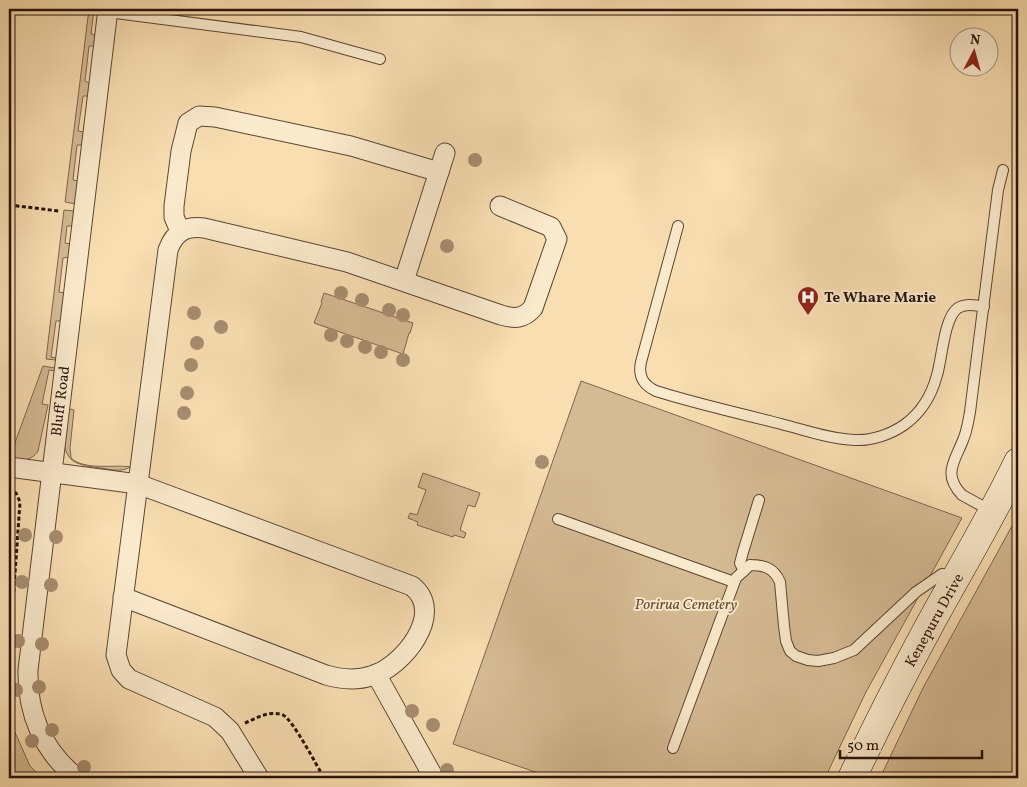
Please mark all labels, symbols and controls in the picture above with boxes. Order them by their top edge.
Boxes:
north arrow [950,28,1000,78]
text: N [969,31,981,51]
hospital icon: Te Whare Marie [796,285,820,316]
place label: Te Whare Marie [824,288,937,309]
street label: Bluff Road [47,365,76,438]
street label: Kenepuru Drive [901,570,970,671]
park label: Porirua Cemetery [635,595,737,616]
scale bar [840,727,982,759]
text: 50 m [847,736,879,757]

